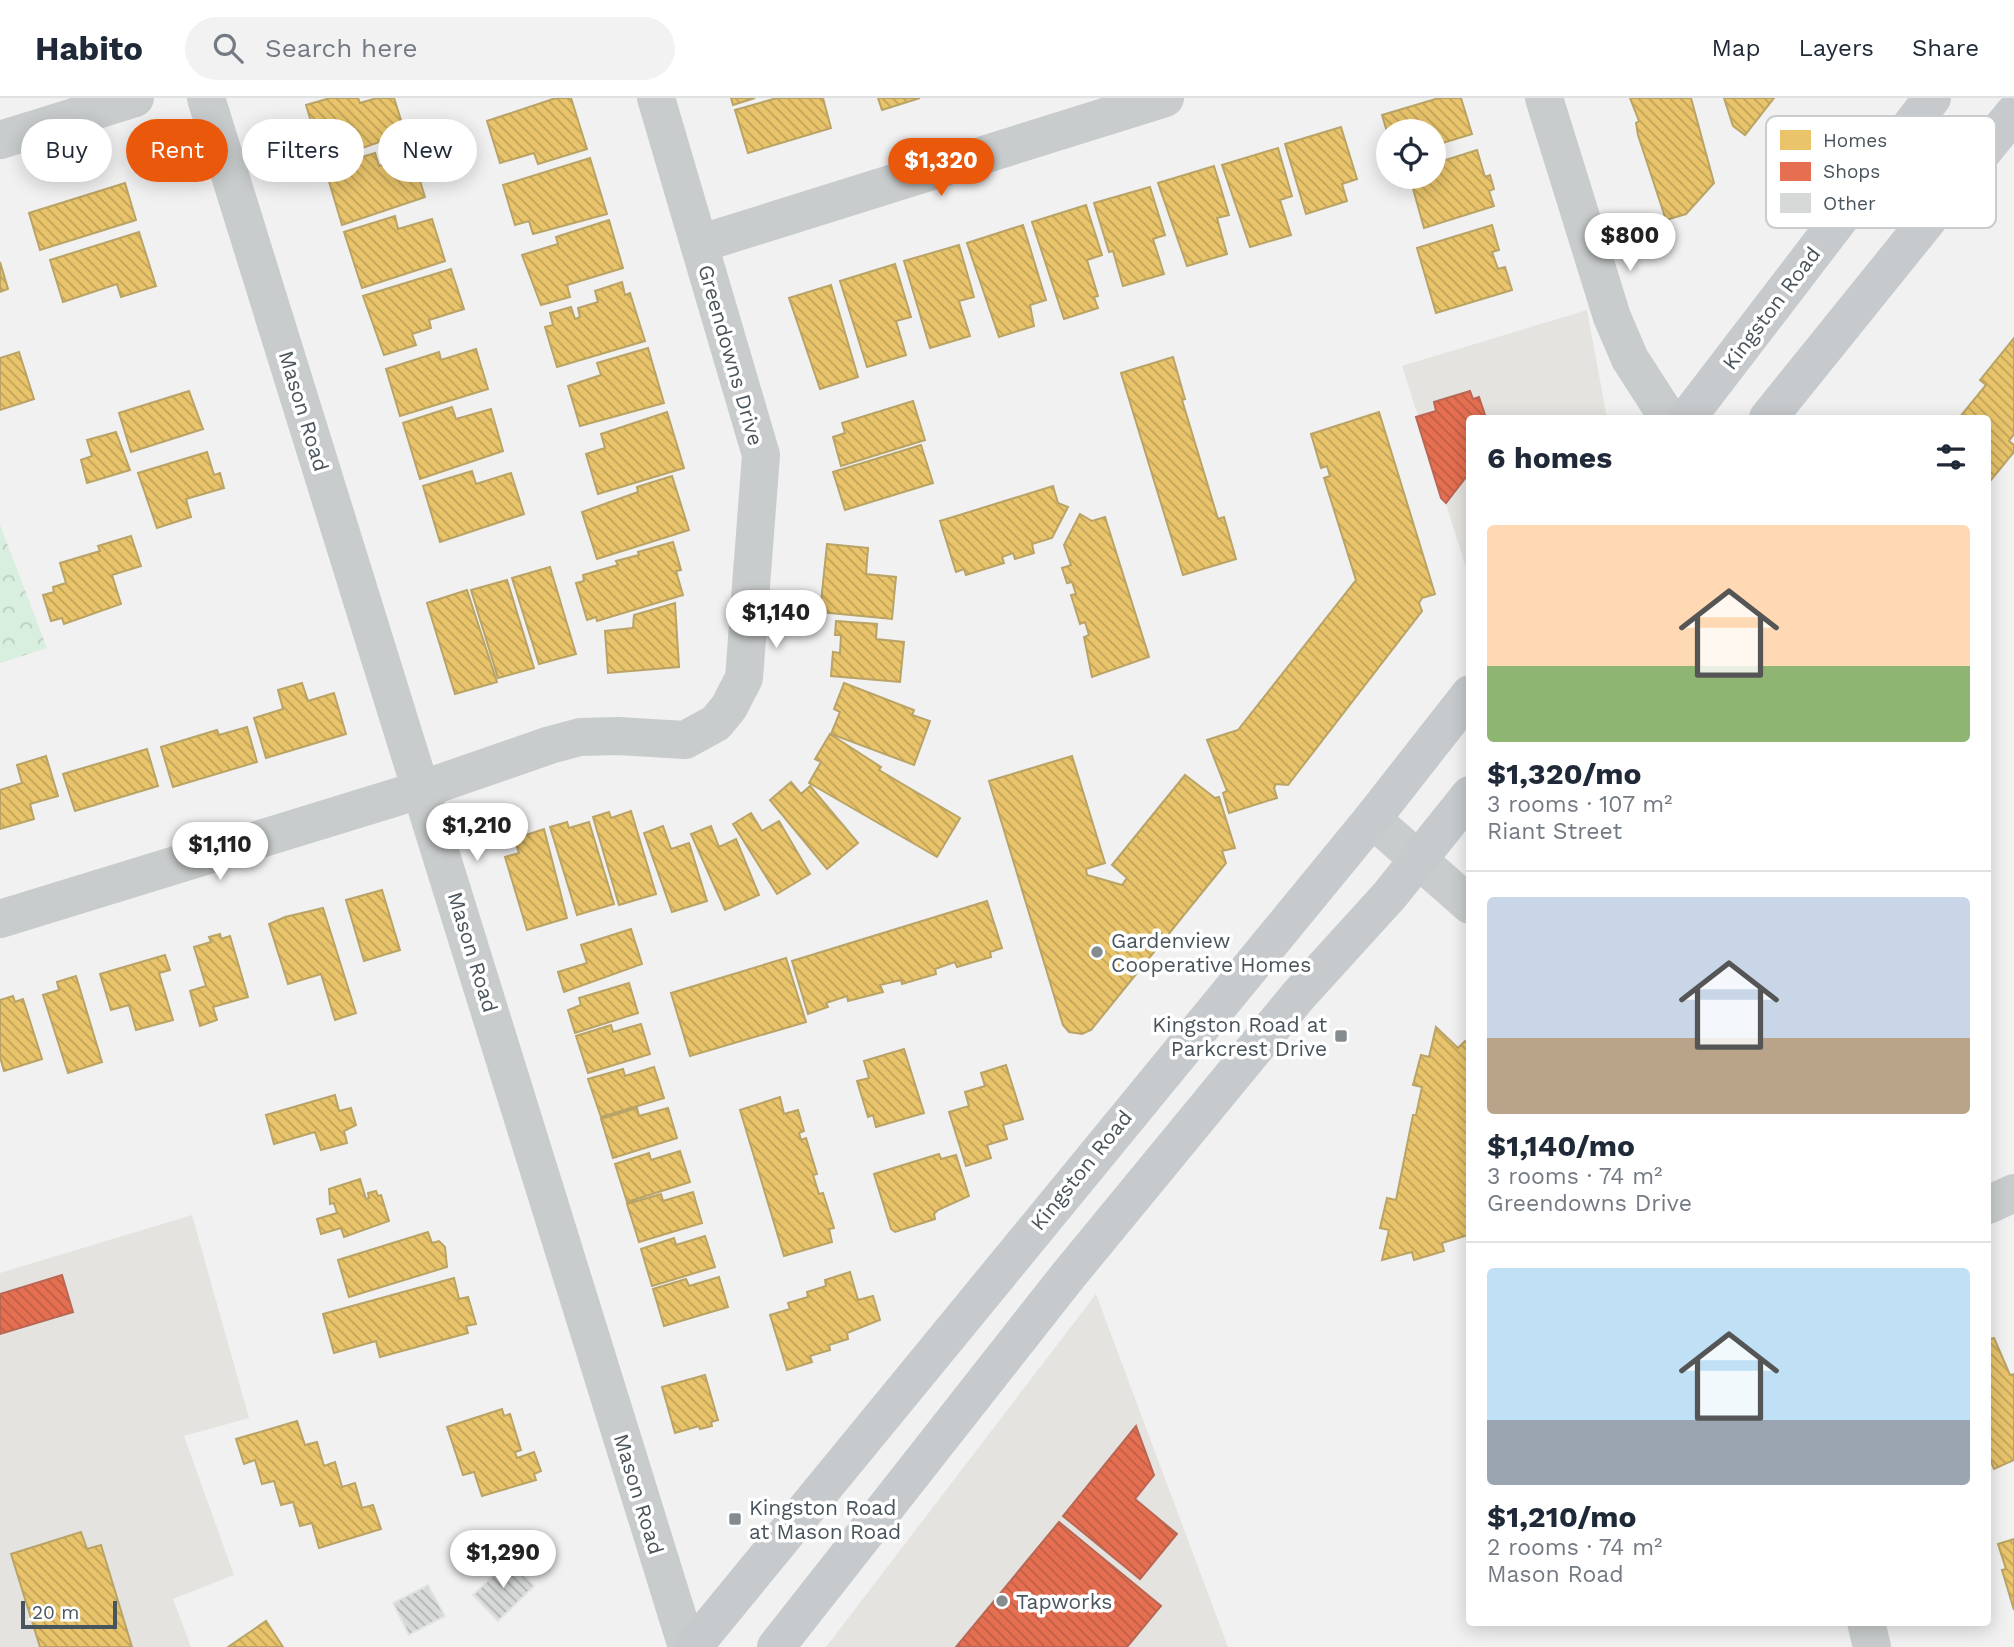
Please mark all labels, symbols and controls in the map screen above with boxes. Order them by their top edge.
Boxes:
search box [185,17,675,80]
text: Habito [35,29,143,68]
icon: search [209,29,247,67]
text: Search here [265,33,417,63]
text: Map [1712,34,1760,62]
text: Layers [1798,34,1874,62]
text: Share [1912,34,1979,62]
legend [1766,116,1996,228]
chip: Buy [21,119,112,182]
chip: Rent [126,119,228,182]
chip: Filters [242,119,364,182]
chip: New [378,119,477,182]
map controls [1376,119,1446,189]
button: locate [1376,119,1446,189]
text: Homes [1823,129,1887,152]
pin: $1,320 [884,139,998,198]
text: $1,320 [904,147,978,174]
text: Shops [1823,160,1880,183]
text: Other [1823,192,1876,215]
pin: $800 [1589,214,1671,273]
text: $800 [1601,222,1659,249]
street label: Kingston Road [1717,242,1825,374]
street label: Greendowns Drive [693,262,769,448]
street label: Mason Road [274,348,334,474]
icon: filters [1932,438,1970,476]
text: 6 homes [1487,440,1612,475]
icon: home [1666,570,1792,696]
pin: $1,140 [719,590,833,650]
text: $1,140 [742,599,810,626]
text: $1,320/mo [1487,756,1641,791]
text: 3 rooms · 107 m² [1487,791,1673,818]
pin: $1,210 [420,804,534,863]
text: $1,210 [442,812,512,839]
text: Riant Street [1487,818,1622,845]
pin: $1,110 [163,822,277,882]
text: $1,110 [188,831,252,858]
street label: Mason Road [443,889,503,1015]
place label: Gardenview Cooperative Homes [1111,928,1311,977]
icon: home [1666,942,1792,1068]
marker: Gardenview Cooperative Homes [1089,944,1105,960]
place label: Kingston Road at Parkcrest Drive [1152,1012,1327,1061]
marker: Kingston Road at Parkcrest Drive [1333,1028,1349,1044]
street label: Kingston Road [1025,1105,1137,1235]
text: $1,140/mo [1487,1128,1635,1163]
text: 3 rooms · 74 m² [1487,1163,1662,1190]
text: Greendowns Drive [1487,1190,1692,1217]
icon: home [1666,1313,1792,1439]
street label: Mason Road [609,1431,669,1557]
place label: Kingston Road at Mason Road [749,1495,901,1544]
text: $1,210/mo [1487,1499,1637,1534]
marker: Kingston Road at Mason Road [727,1511,743,1527]
pin: $1,290 [446,1530,560,1590]
text: 2 rooms · 74 m² [1487,1534,1662,1561]
text: $1,290 [466,1539,540,1566]
text: Mason Road [1487,1561,1624,1588]
place label: Tapworks [1016,1589,1112,1614]
marker: Tapworks [994,1593,1010,1609]
scale bar [21,1598,117,1630]
text: 20 m [32,1601,79,1624]

